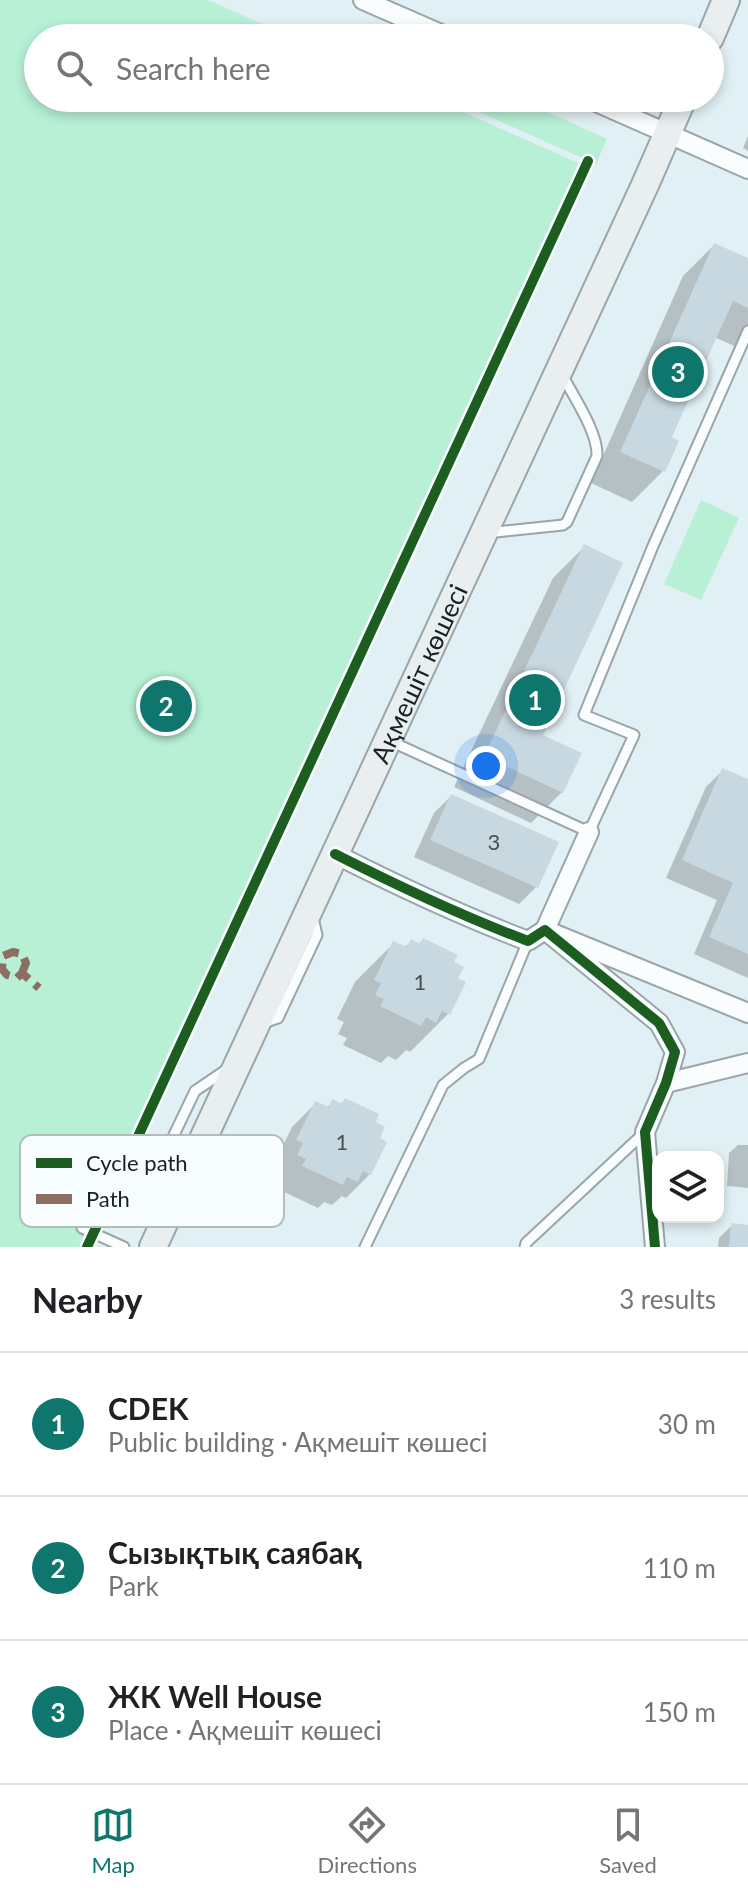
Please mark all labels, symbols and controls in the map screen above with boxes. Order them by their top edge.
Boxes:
search box [24,24,724,112]
icon: search [52,46,96,90]
text: Search here [116,50,271,86]
pin: 3 [652,342,704,402]
street label: Ақмешіт көшесі [364,579,474,768]
pin: 1 [509,670,561,730]
pin: 2 [140,676,192,736]
your location [466,746,506,786]
house number: 3 [488,828,500,855]
house number: 1 [414,968,426,995]
house number: 1 [336,1128,348,1155]
legend [20,1135,284,1227]
text: Cycle path [86,1149,188,1176]
map controls [652,1151,724,1223]
button: layers [652,1151,724,1223]
text: Path [86,1185,130,1212]
text: Nearby [32,1279,143,1320]
text: 3 results [619,1283,716,1315]
text: CDEK [108,1390,188,1426]
text: 1 [50,1408,66,1440]
text: 30 m [658,1408,716,1440]
text: Public building · Ақмешіт көшесі [108,1426,488,1458]
text: Сызықтық саябақ [108,1534,362,1570]
text: 2 [50,1552,66,1584]
text: 110 m [643,1552,716,1584]
text: Park [108,1570,159,1602]
text: ЖК Well House [108,1678,322,1714]
text: 3 [50,1696,66,1728]
text: 150 m [643,1696,716,1728]
text: Place · Ақмешіт көшесі [108,1714,382,1746]
tab: Map [91,1803,135,1878]
tab: Directions [318,1803,417,1878]
tab: Saved [599,1803,657,1878]

